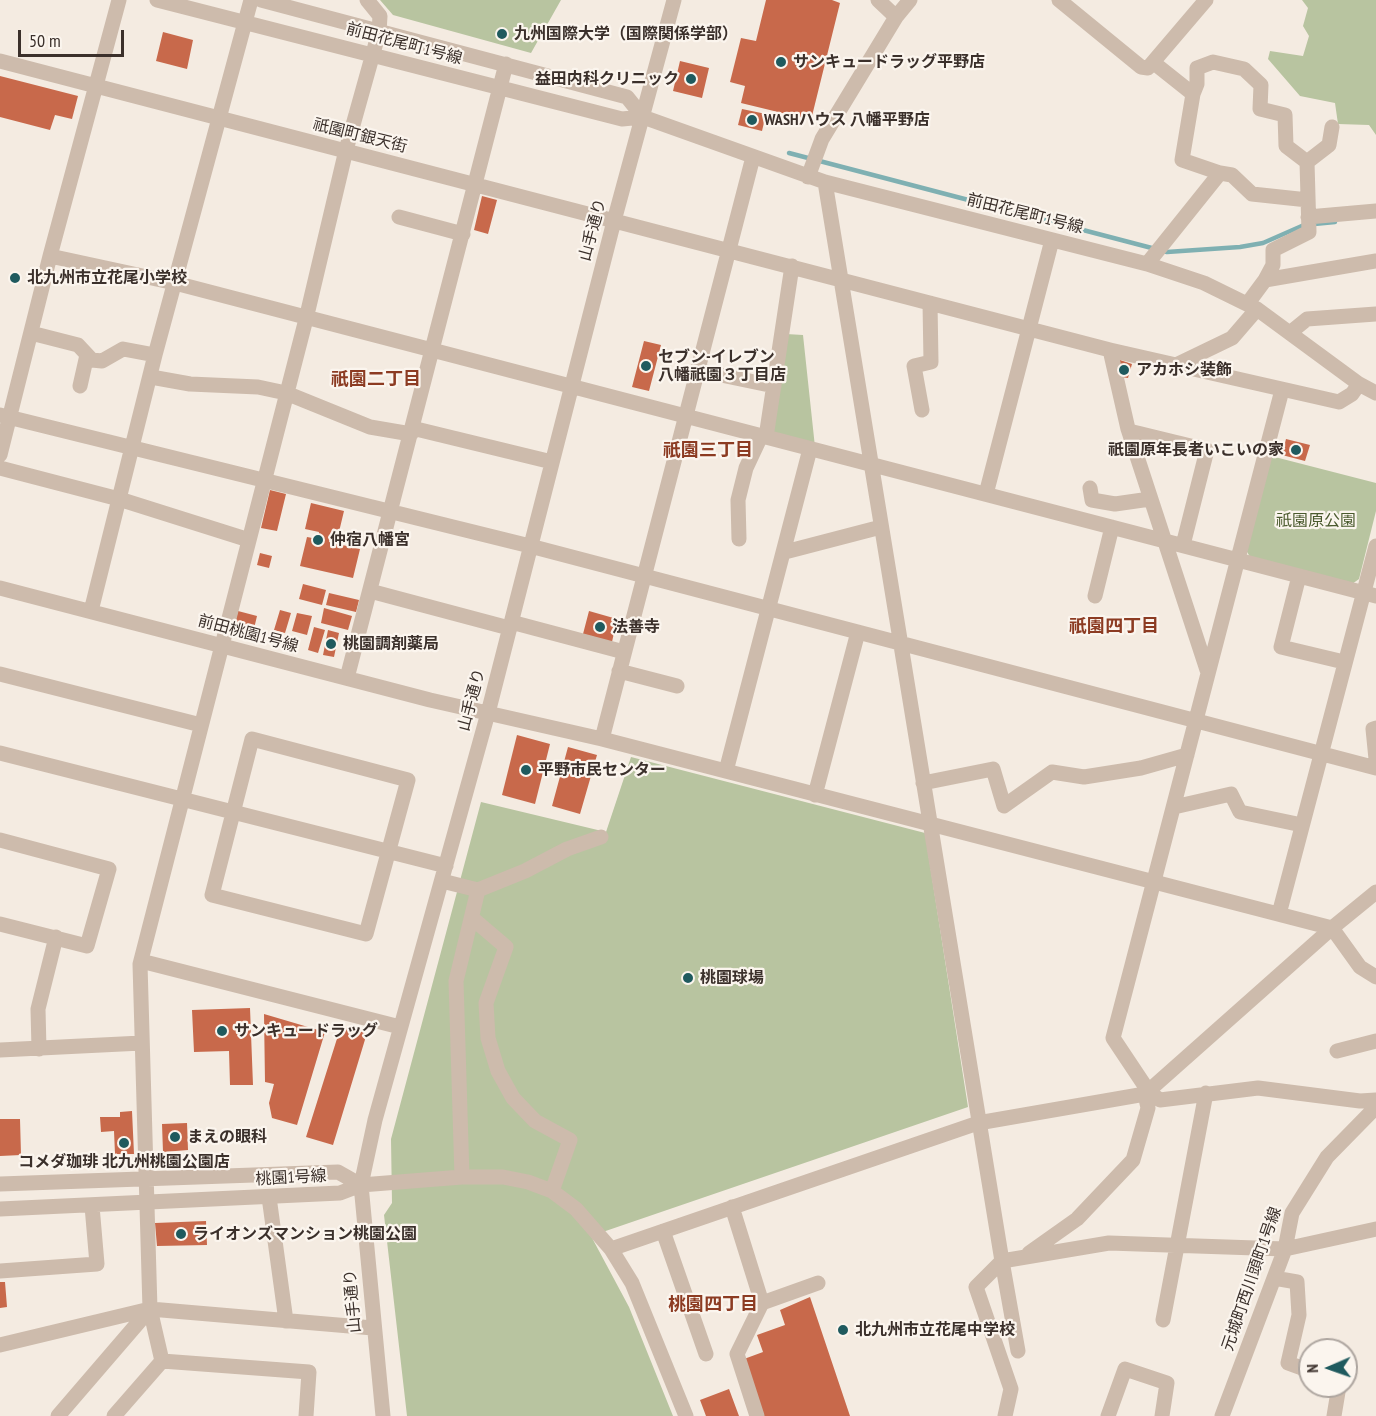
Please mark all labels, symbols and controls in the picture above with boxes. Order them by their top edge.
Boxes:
scale bar [21,18,128,56]
street label: 前田花尾町1号線 [344,19,464,69]
place label: 九州国際大学（国際関係学部） [514,24,738,44]
marker: 九州国際大学（国際関係学部） [495,27,509,41]
text: 50 m [29,29,61,52]
place label: サンキュードラッグ平野店 [793,52,985,72]
marker: サンキュードラッグ平野店 [774,55,788,69]
place label: 益田内科クリニック [535,69,679,89]
marker: 益田内科クリニック [684,72,698,86]
place label: WASHハウス 八幡平野店 [764,110,930,130]
marker: WASHハウス 八幡平野店 [745,113,759,127]
street label: 祇園町銀天街 [311,115,409,157]
street label: 前田花尾町1号線 [965,190,1085,238]
street label: 山手通り [575,197,611,263]
place label: 北九州市立花尾小学校 [27,268,187,288]
marker: 北九州市立花尾小学校 [8,271,22,285]
place label: セブン-イレブン 八幡祇園３丁目店 [658,347,786,385]
marker: セブン-イレブン 八幡祇園３丁目店 [639,359,653,373]
place label: アカホシ装飾 [1136,360,1232,380]
marker: アカホシ装飾 [1117,363,1131,377]
district label: 祇園二丁目 [331,369,421,391]
district label: 祇園三丁目 [663,440,753,462]
place label: 祇園原年長者いこいの家 [1108,440,1284,460]
marker: 祇園原年長者いこいの家 [1289,443,1303,457]
park label: 祇園原公園 [1276,511,1356,531]
place label: 仲宿八幡宮 [330,530,410,550]
marker: 仲宿八幡宮 [311,533,325,547]
street label: 前田桃園1号線 [196,611,300,657]
district label: 祇園四丁目 [1069,616,1159,638]
place label: 法善寺 [612,617,660,637]
marker: 法善寺 [593,620,607,634]
place label: 桃園調剤薬局 [343,634,439,654]
marker: 桃園調剤薬局 [324,637,338,651]
street label: 山手通り [454,667,490,733]
place label: 平野市民センター [538,760,666,780]
marker: 平野市民センター [519,763,533,777]
place label: 桃園球場 [700,968,764,988]
marker: 桃園球場 [681,971,695,985]
place label: サンキュードラッグ [234,1021,378,1041]
marker: サンキュードラッグ [215,1024,229,1038]
place label: まえの眼科 [187,1127,267,1147]
marker: まえの眼科 [168,1130,182,1144]
marker: コメダ珈琲 北九州桃園公園店 [117,1136,131,1150]
place label: コメダ珈琲 北九州桃園公園店 [18,1152,230,1172]
street label: 桃園1号線 [255,1167,327,1189]
street label: 元城町西川頭町1号線 [1218,1204,1286,1354]
place label: ライオンズマンション桃園公園 [193,1224,417,1244]
marker: ライオンズマンション桃園公園 [174,1227,188,1241]
street label: 山手通り [341,1268,365,1334]
district label: 桃園四丁目 [668,1294,758,1316]
place label: 北九州市立花尾中学校 [855,1320,1015,1340]
marker: 北九州市立花尾中学校 [836,1323,850,1337]
north arrow [1298,1338,1358,1398]
text: N [1302,1364,1322,1373]

